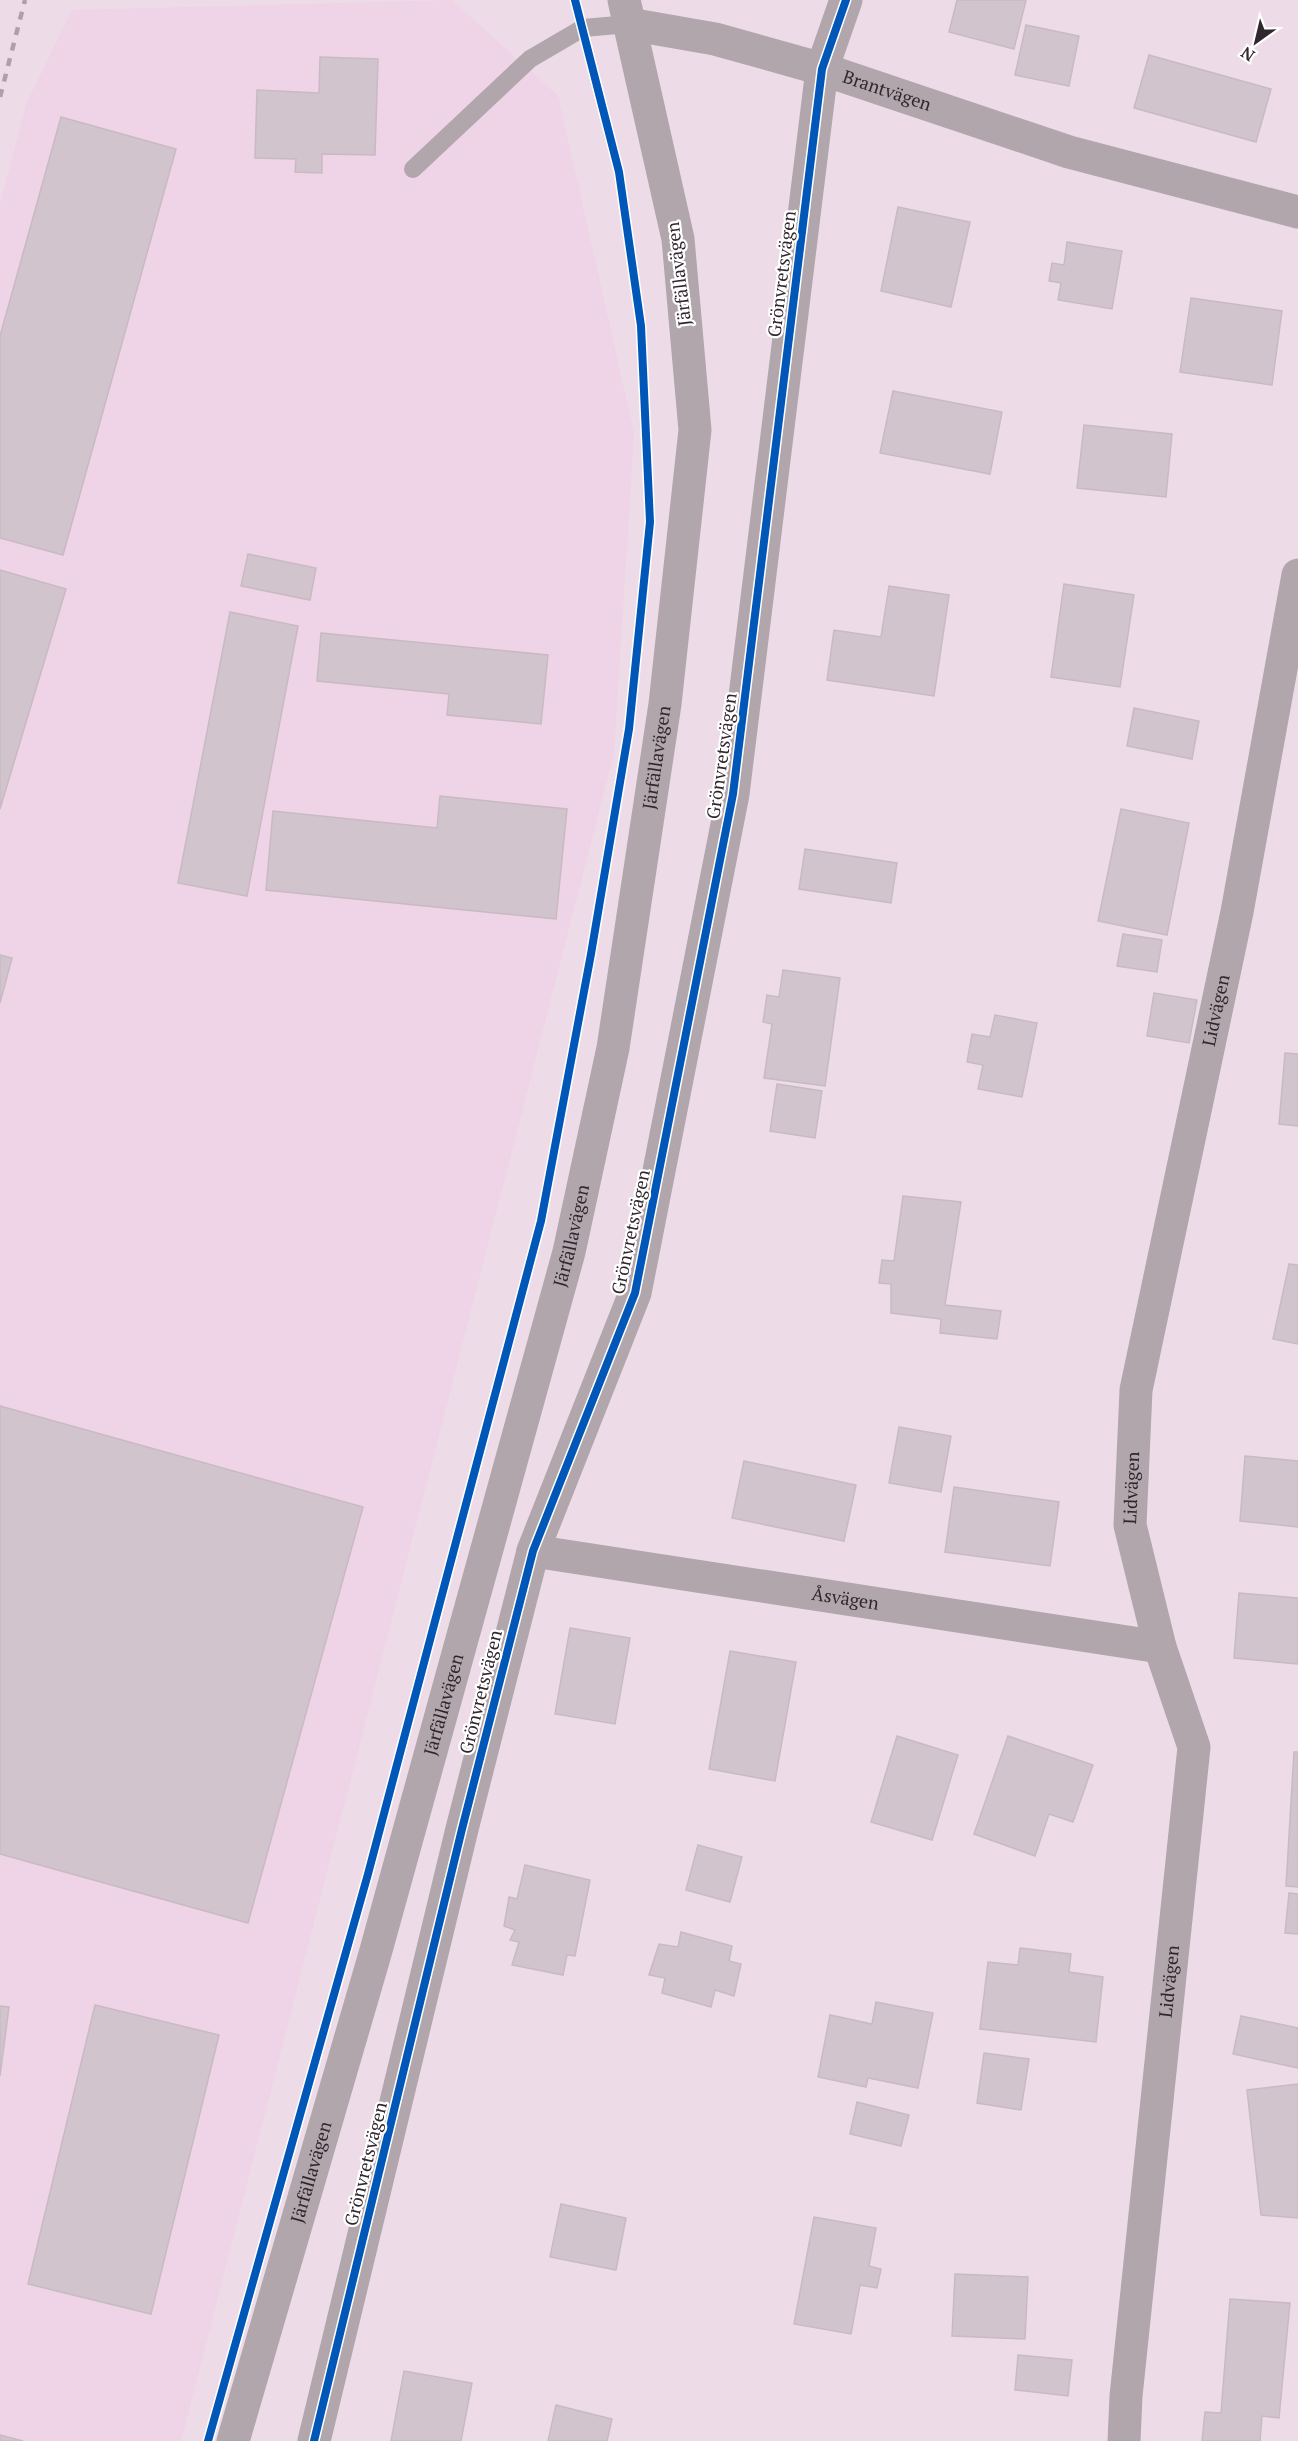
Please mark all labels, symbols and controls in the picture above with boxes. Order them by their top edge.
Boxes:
north arrow [1226,12,1286,72]
text: N [1236,42,1259,67]
street label: Brantvägen [840,64,935,116]
street label: Grönvretsvägen [761,209,801,338]
street label: Järfällavägen [660,220,696,328]
street label: Grönvretsvägen [700,691,742,820]
street label: Järfällavägen [636,704,676,811]
street label: Lidvägen [1196,972,1235,1048]
street label: Grönvretsvägen [605,1167,655,1296]
street label: Järfällavägen [547,1182,594,1290]
street label: Lidvägen [1117,1451,1144,1525]
street label: Åsvägen [810,1581,881,1615]
street label: Grönvretsvägen [453,1627,507,1756]
street label: Järfällavägen [417,1650,469,1758]
street label: Lidvägen [1153,1943,1184,2019]
street label: Grönvretsvägen [338,2099,392,2228]
street label: Järfällavägen [284,2118,337,2226]

